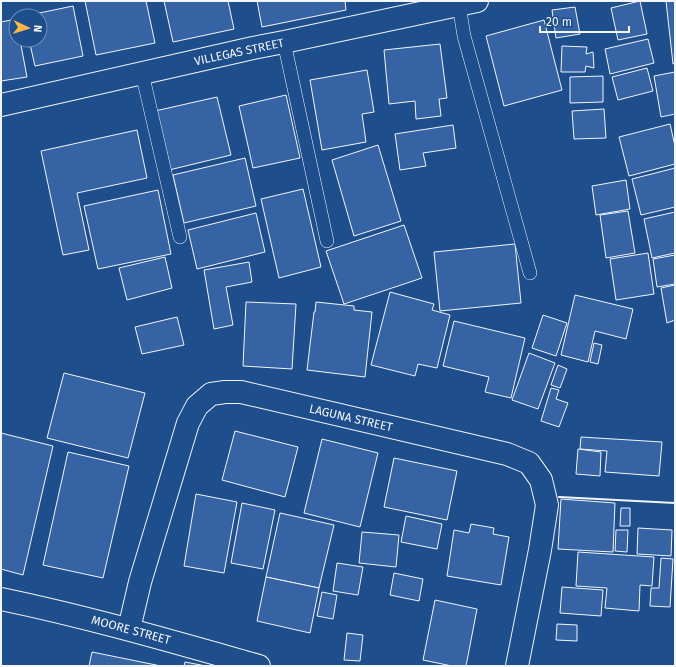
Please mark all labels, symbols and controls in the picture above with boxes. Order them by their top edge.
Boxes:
north arrow [8,8,48,48]
scale bar [540,8,629,34]
text: 20 m [546,15,572,29]
text: N [31,25,44,33]
street label: VILLEGAS STREET [193,35,286,68]
street label: LAGUNA STREET [308,402,395,435]
street label: MOORE STREET [90,613,173,648]

